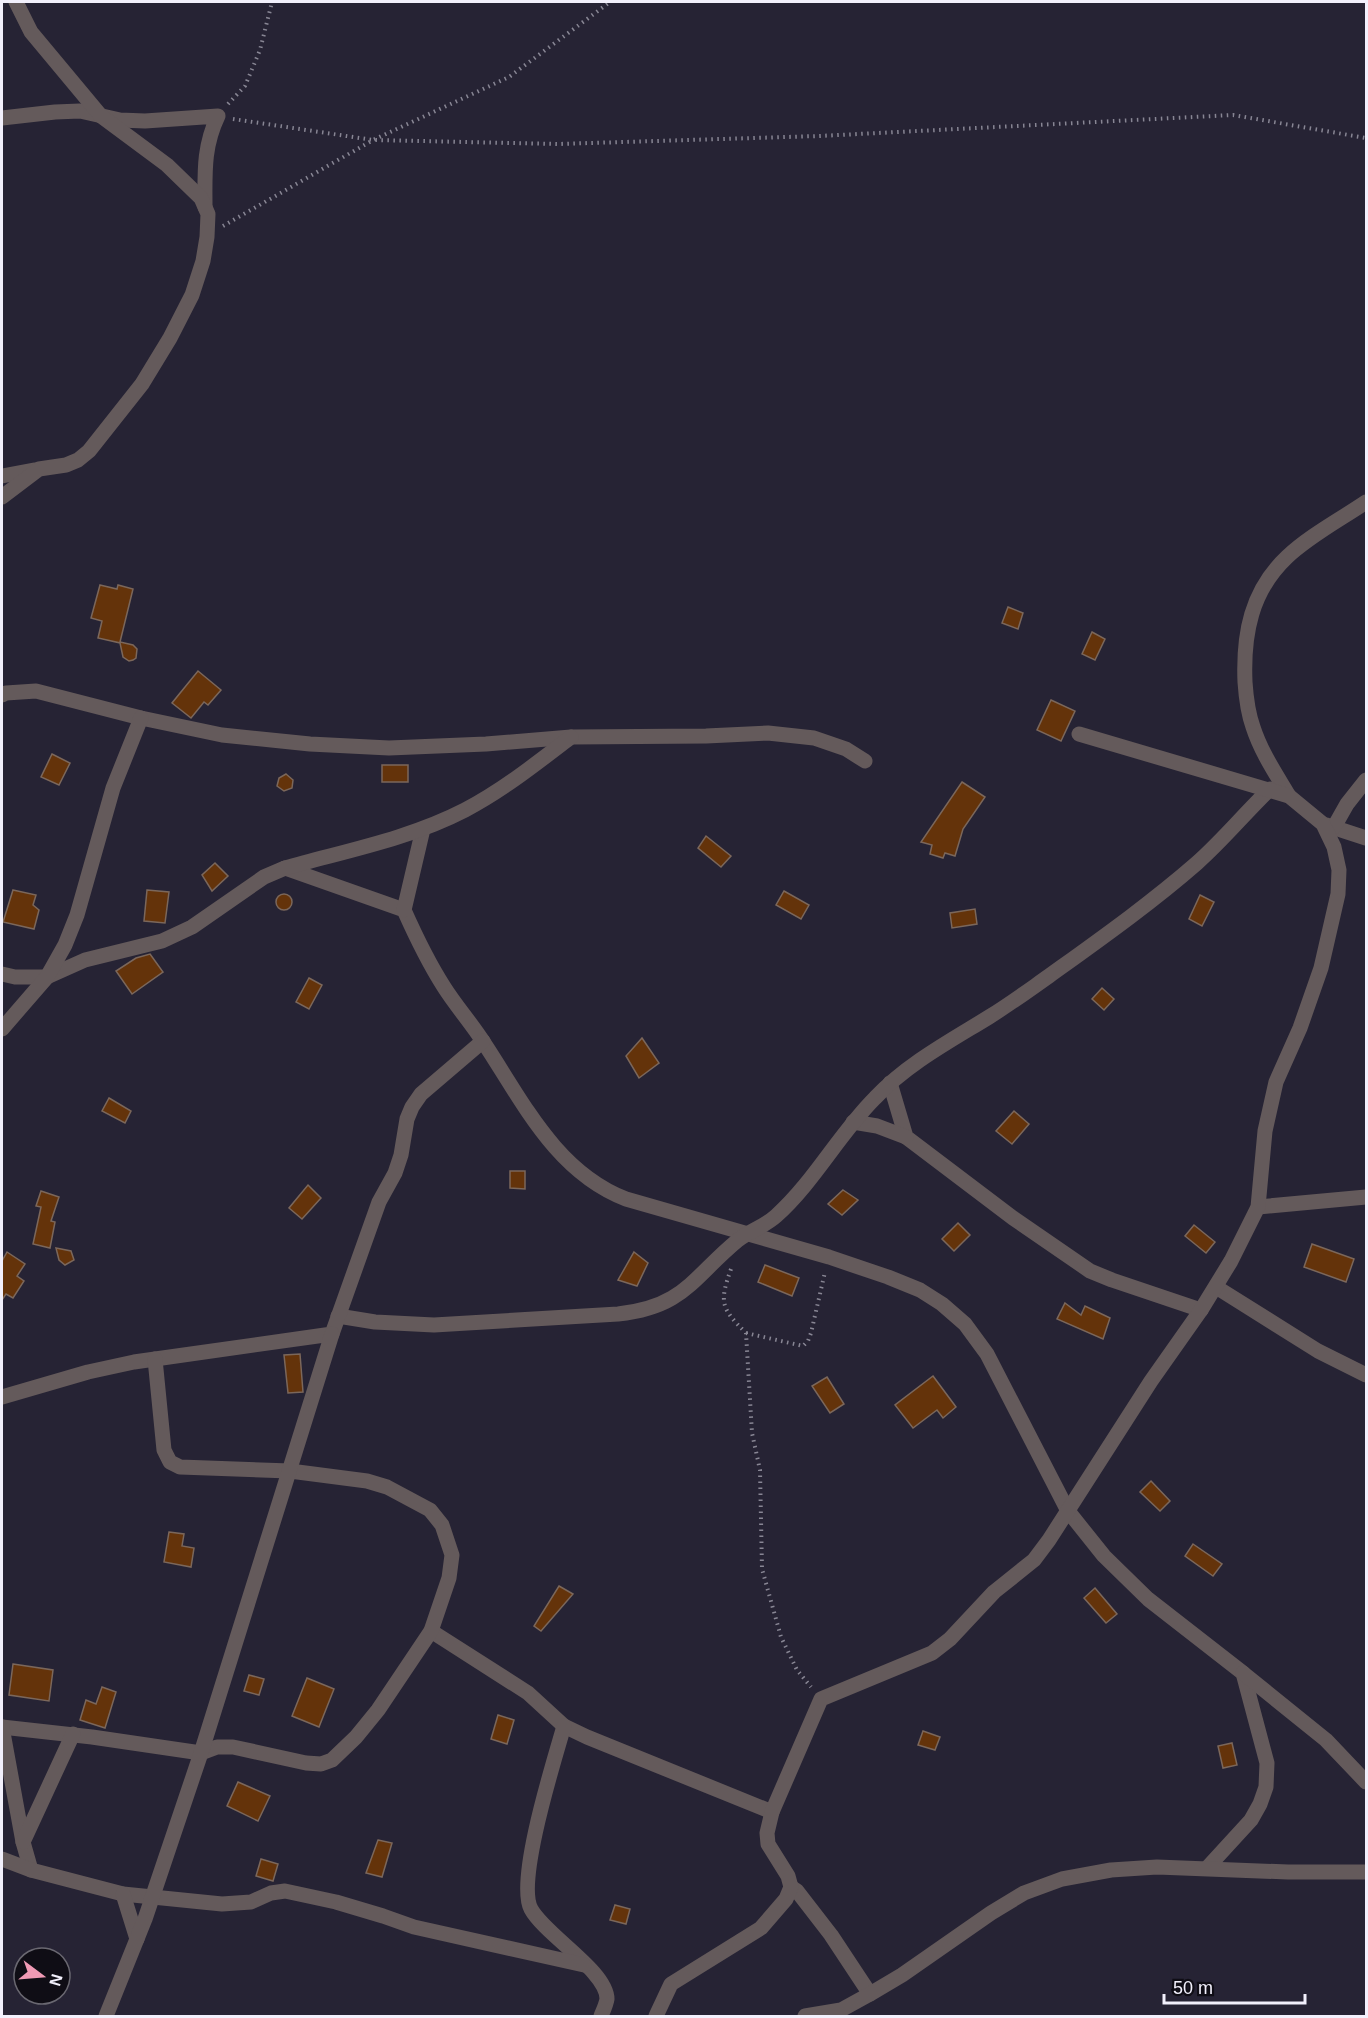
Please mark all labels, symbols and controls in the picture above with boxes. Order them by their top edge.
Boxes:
north arrow [12,1946,72,2006]
scale bar [1164,1967,1305,2005]
text: N [46,1972,66,1988]
text: 50 m [1173,1978,1213,1998]

